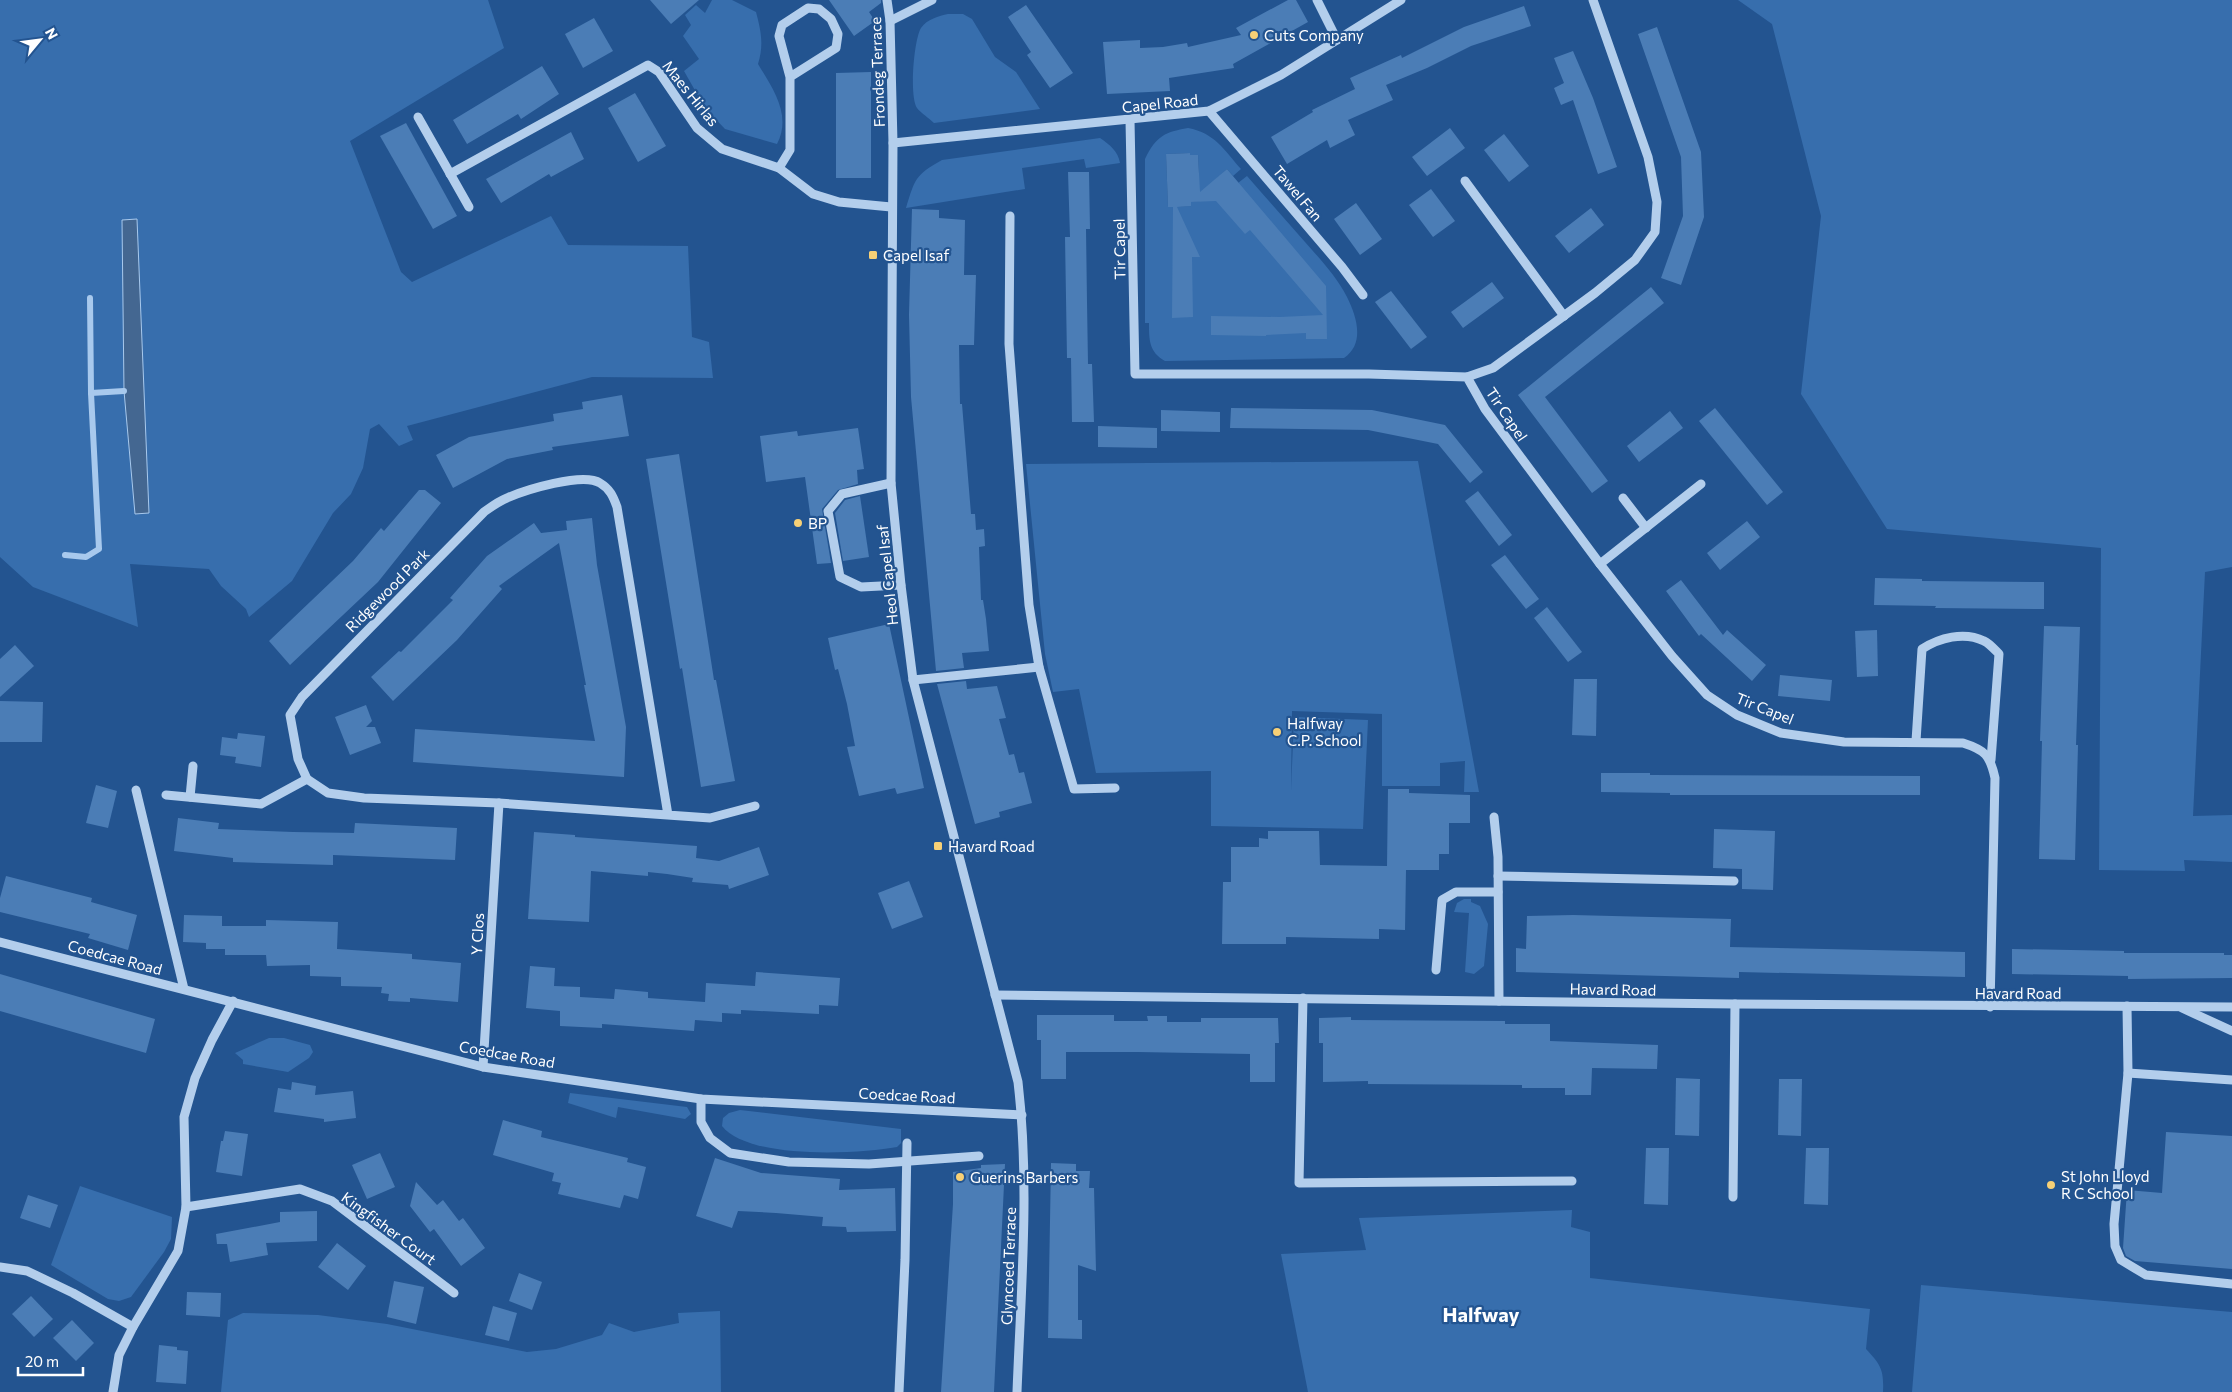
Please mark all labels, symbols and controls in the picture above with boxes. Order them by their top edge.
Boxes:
north arrow [15,15,65,65]
street label: Frondeg Terrace [866,16,888,128]
text: N [42,25,62,42]
place label: Cuts Company [1264,26,1364,44]
marker: Cuts Company [1248,29,1260,41]
street label: Maes Hirlas [659,57,723,130]
street label: Capel Road [1121,90,1199,116]
street label: Tawel Fan [1270,162,1326,224]
street label: Tir Capel [1109,218,1129,280]
place label: Capel Isaf [883,246,949,264]
marker: Capel Isaf [867,249,879,261]
street label: Tir Capel [1482,384,1532,444]
place label: BP [808,514,827,532]
marker: BP [792,517,804,529]
street label: Heol Capel Isaf [873,524,901,626]
street label: Ridgewood Park [341,544,433,636]
street label: Tir Capel [1733,688,1797,728]
place label: Halfway C.P. School [1287,714,1362,749]
marker: Halfway C.P. School [1271,726,1283,738]
place label: Havard Road [948,837,1035,855]
marker: Havard Road [932,840,944,852]
street label: Y Clos [467,912,487,956]
street label: Coedcae Road [66,936,164,978]
street label: Havard Road [1570,979,1656,999]
street label: Havard Road [1975,984,2061,1002]
street label: Coedcae Road [458,1037,556,1071]
street label: Coedcae Road [858,1083,956,1107]
place label: St John Lloyd R C School [2061,1167,2149,1202]
place label: Guerins Barbers [970,1168,1078,1186]
marker: Guerins Barbers [954,1171,966,1183]
marker: St John Lloyd R C School [2045,1179,2057,1191]
street label: Kingfisher Court [338,1188,440,1268]
street label: Glyncoed Terrace [997,1206,1019,1325]
district label: Halfway [1443,1302,1519,1326]
scale bar [18,1344,82,1376]
text: 20 m [25,1352,59,1370]

